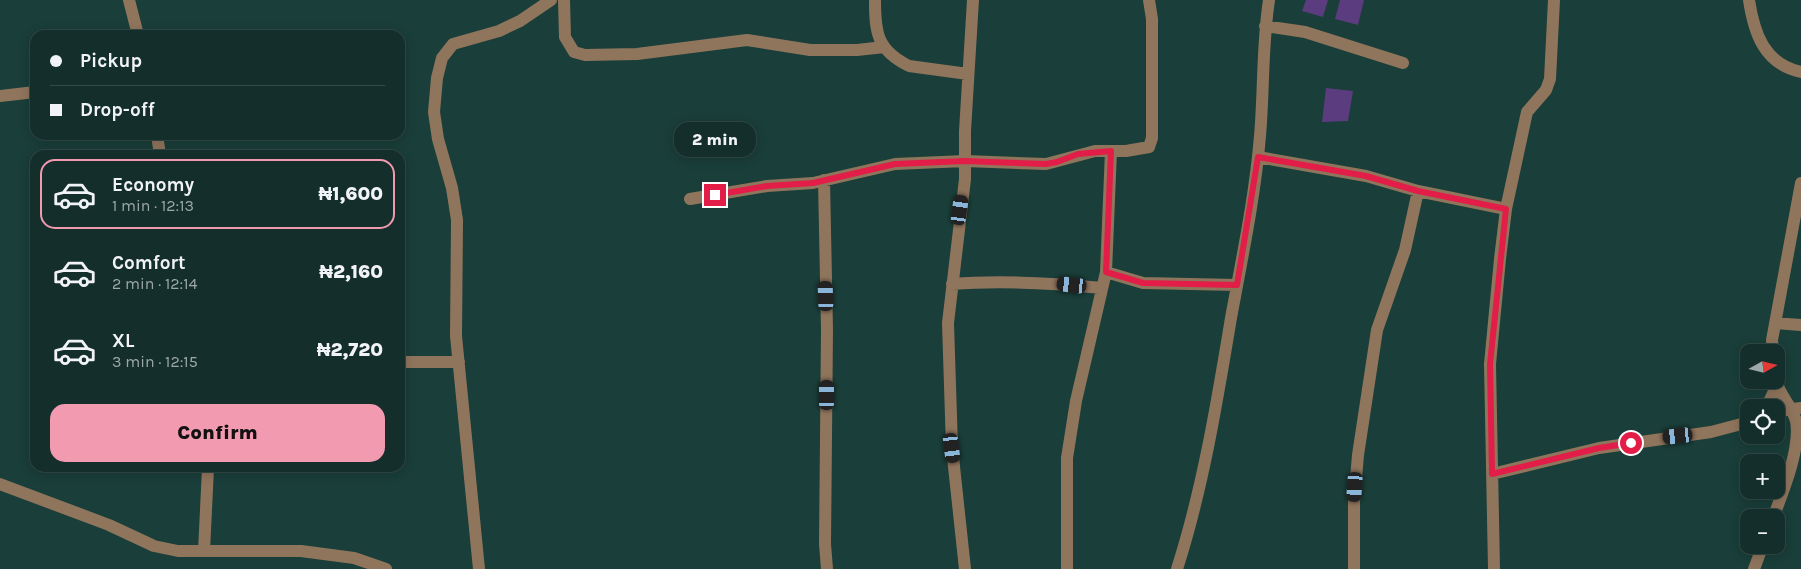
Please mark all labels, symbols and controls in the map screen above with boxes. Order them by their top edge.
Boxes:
text: Pickup [80,50,142,72]
text: Drop-off [80,99,155,121]
callout: 2 min [674,122,756,158]
text: 2 min [692,130,738,149]
icon: car [52,172,97,217]
text: Economy [112,174,194,196]
text: ₦1,600 [318,183,383,205]
route end [704,184,726,206]
car [950,194,969,226]
text: 1 min · 12:13 [112,196,194,215]
icon: car [52,250,97,295]
text: Comfort [112,252,186,274]
text: ₦2,160 [319,261,383,283]
text: 2 min · 12:14 [112,274,197,293]
car [1056,276,1087,294]
car [817,281,834,311]
icon: car [52,328,97,373]
text: XL [112,330,134,352]
text: ₦2,720 [317,339,383,361]
north arrow [1740,344,1785,389]
map controls [1740,344,1785,554]
text: 3 min · 12:15 [112,352,198,371]
car [819,380,834,410]
button: locate [1740,399,1785,444]
button: Confirm [50,404,385,462]
car [1662,427,1693,445]
car [942,432,961,464]
route start [1620,432,1642,454]
button: + [1740,454,1785,499]
car [1346,472,1363,502]
button: − [1740,509,1785,554]

